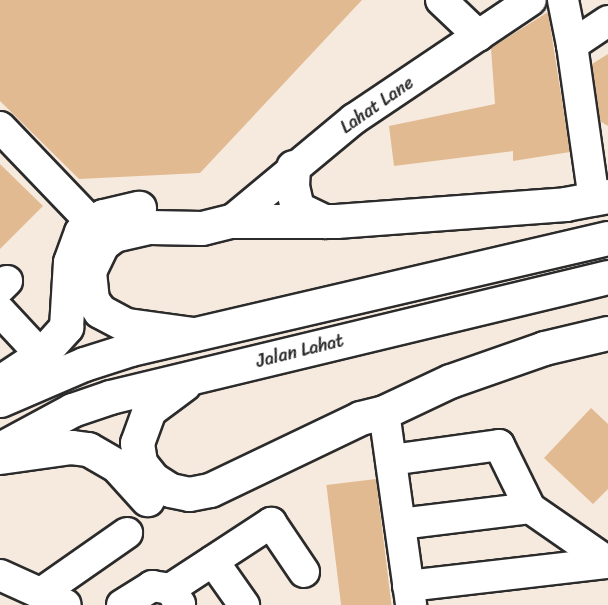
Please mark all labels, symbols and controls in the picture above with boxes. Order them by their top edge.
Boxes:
street label: Lahat Lane [336,72,418,138]
street label: Jalan Lahat [254,330,346,372]

